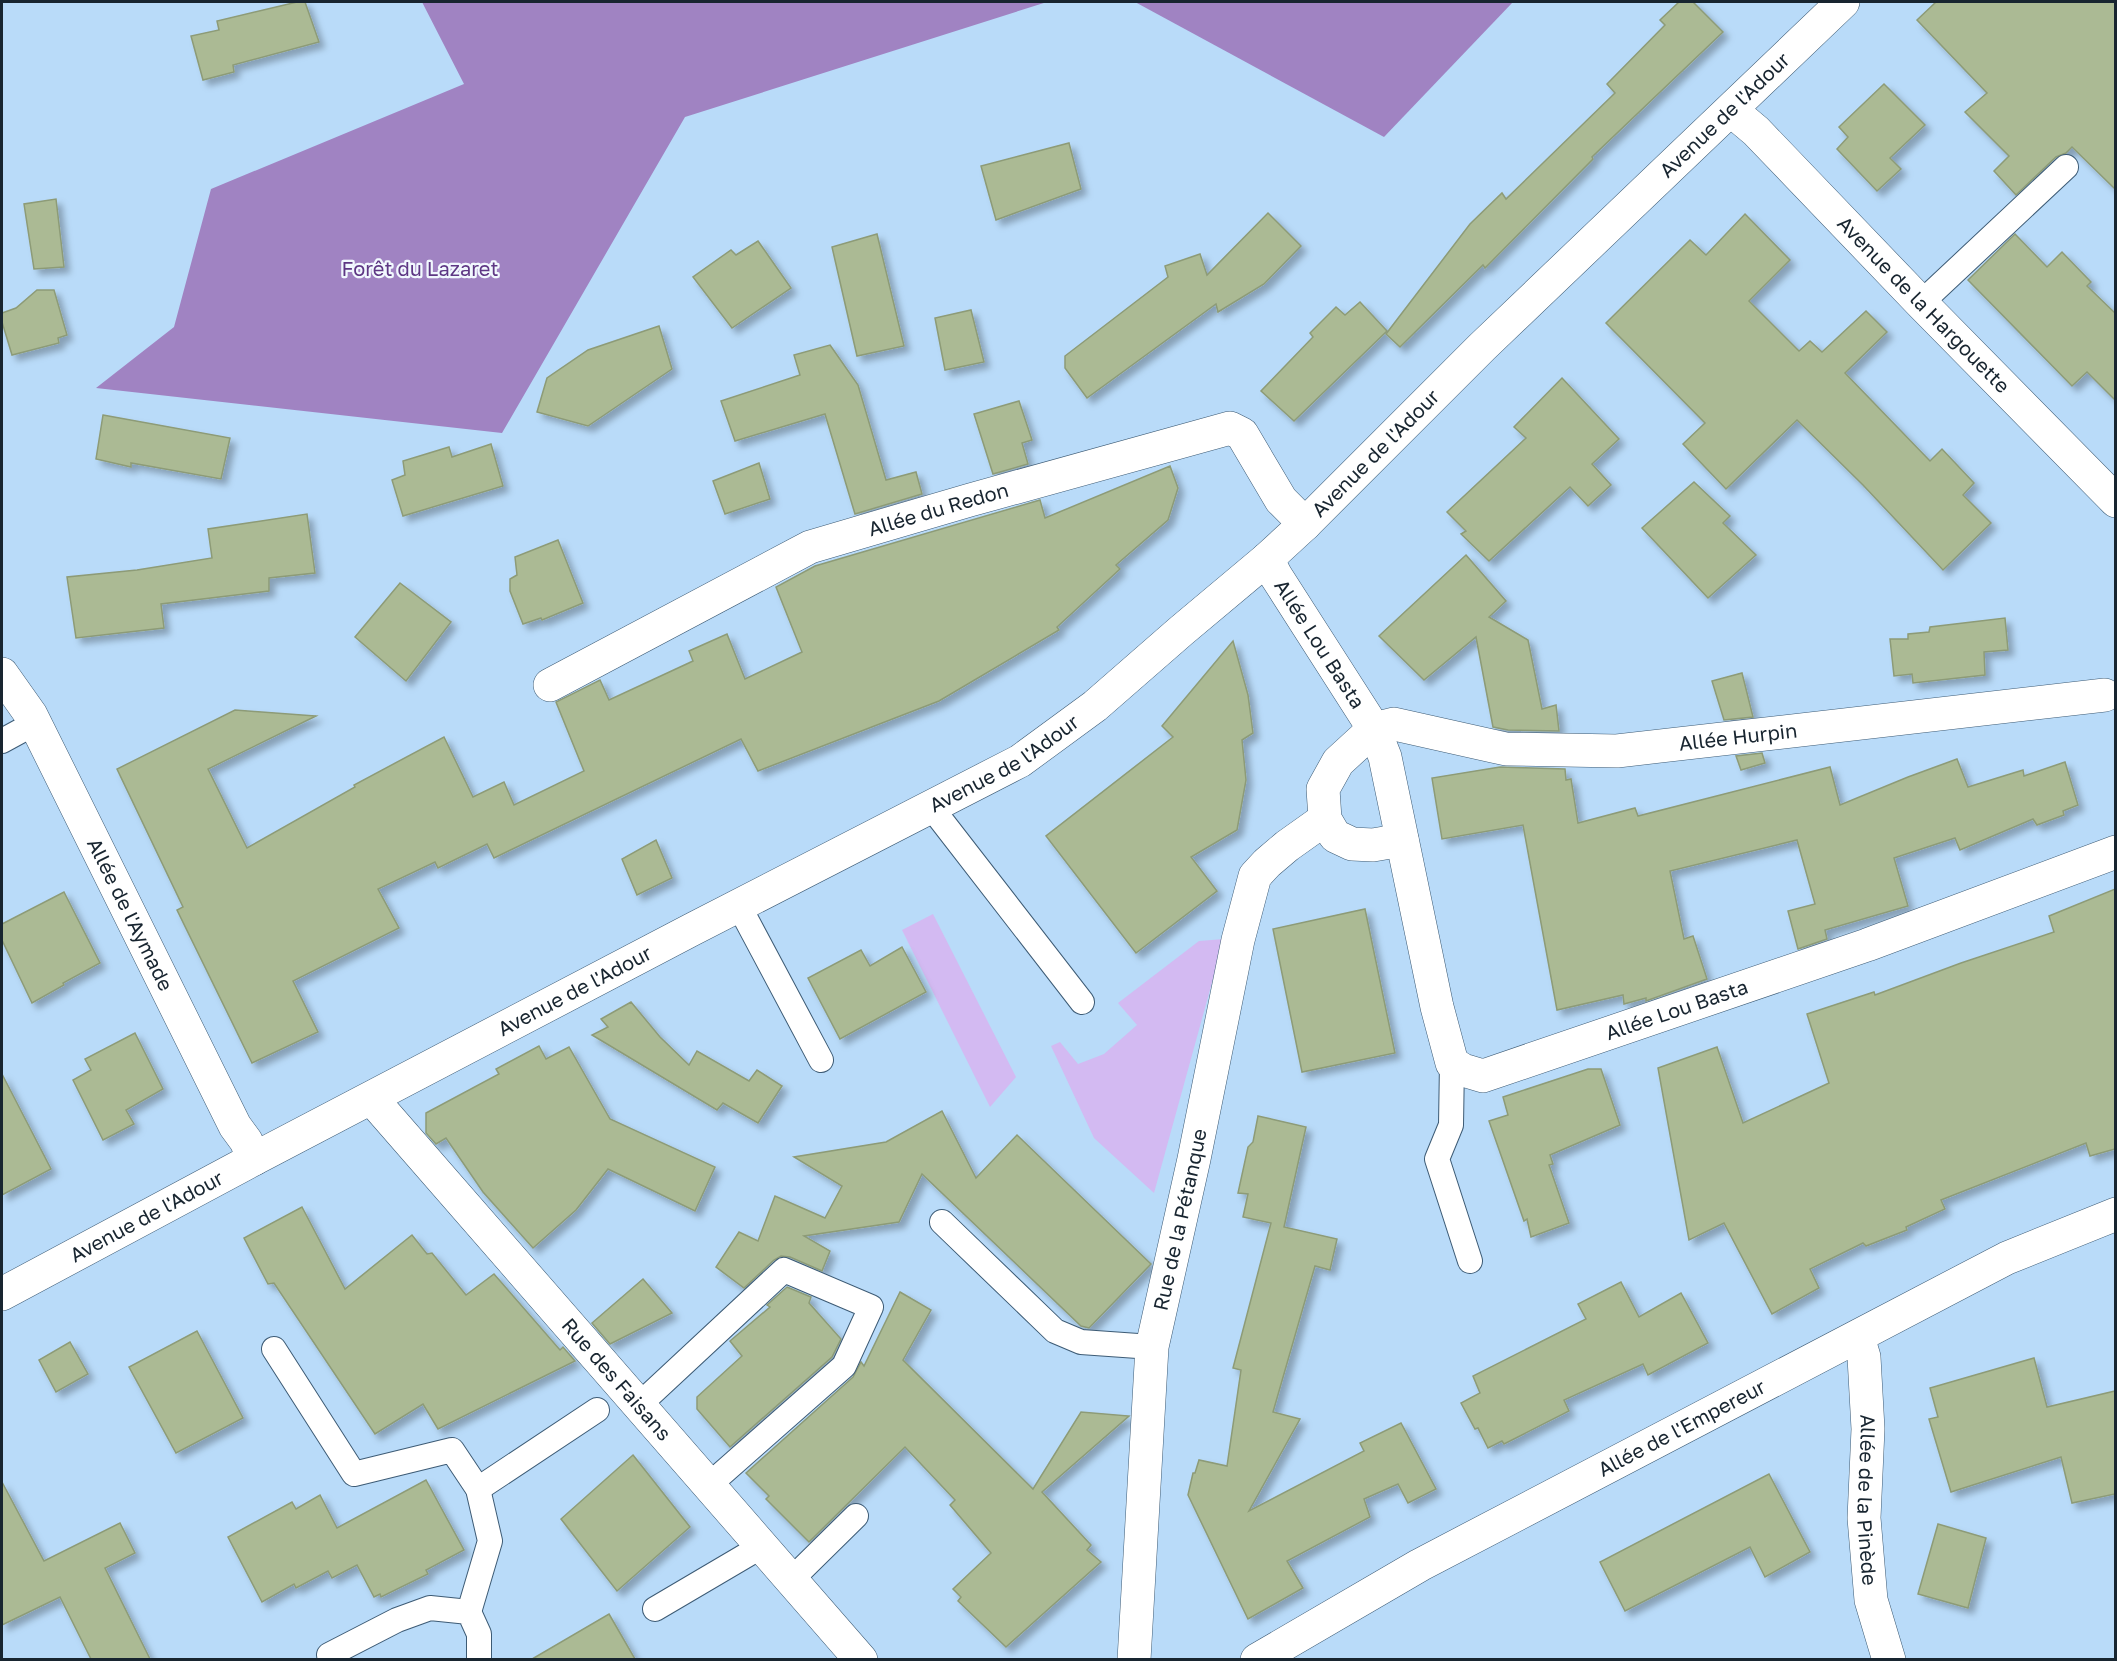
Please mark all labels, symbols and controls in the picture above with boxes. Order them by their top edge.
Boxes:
street label: Avenue de l'Adour [1654,47,1794,182]
street label: Avenue de la Hargouette [1833,211,2015,397]
park label: Forêt du Lazaret [342,256,498,280]
street label: Avenue de l'Adour [1306,384,1444,521]
street label: Allée du Redon [865,477,1011,540]
street label: Allée Lou Basta [1270,574,1371,713]
street label: Avenue de l'Adour [925,709,1083,817]
street label: Allée Hurpin [1677,717,1798,755]
street label: Allée de l'Aymade [83,834,179,994]
street label: Avenue de l'Adour [493,940,656,1040]
street label: Allée Lou Basta [1602,974,1751,1044]
street label: Rue de la Pétanque [1148,1126,1211,1313]
street label: Avenue de l'Adour [65,1165,227,1266]
street label: Rue des Faisans [557,1313,677,1445]
street label: Allée de l'Empereur [1593,1373,1769,1481]
street label: Allée de la Pinède [1853,1413,1883,1587]

